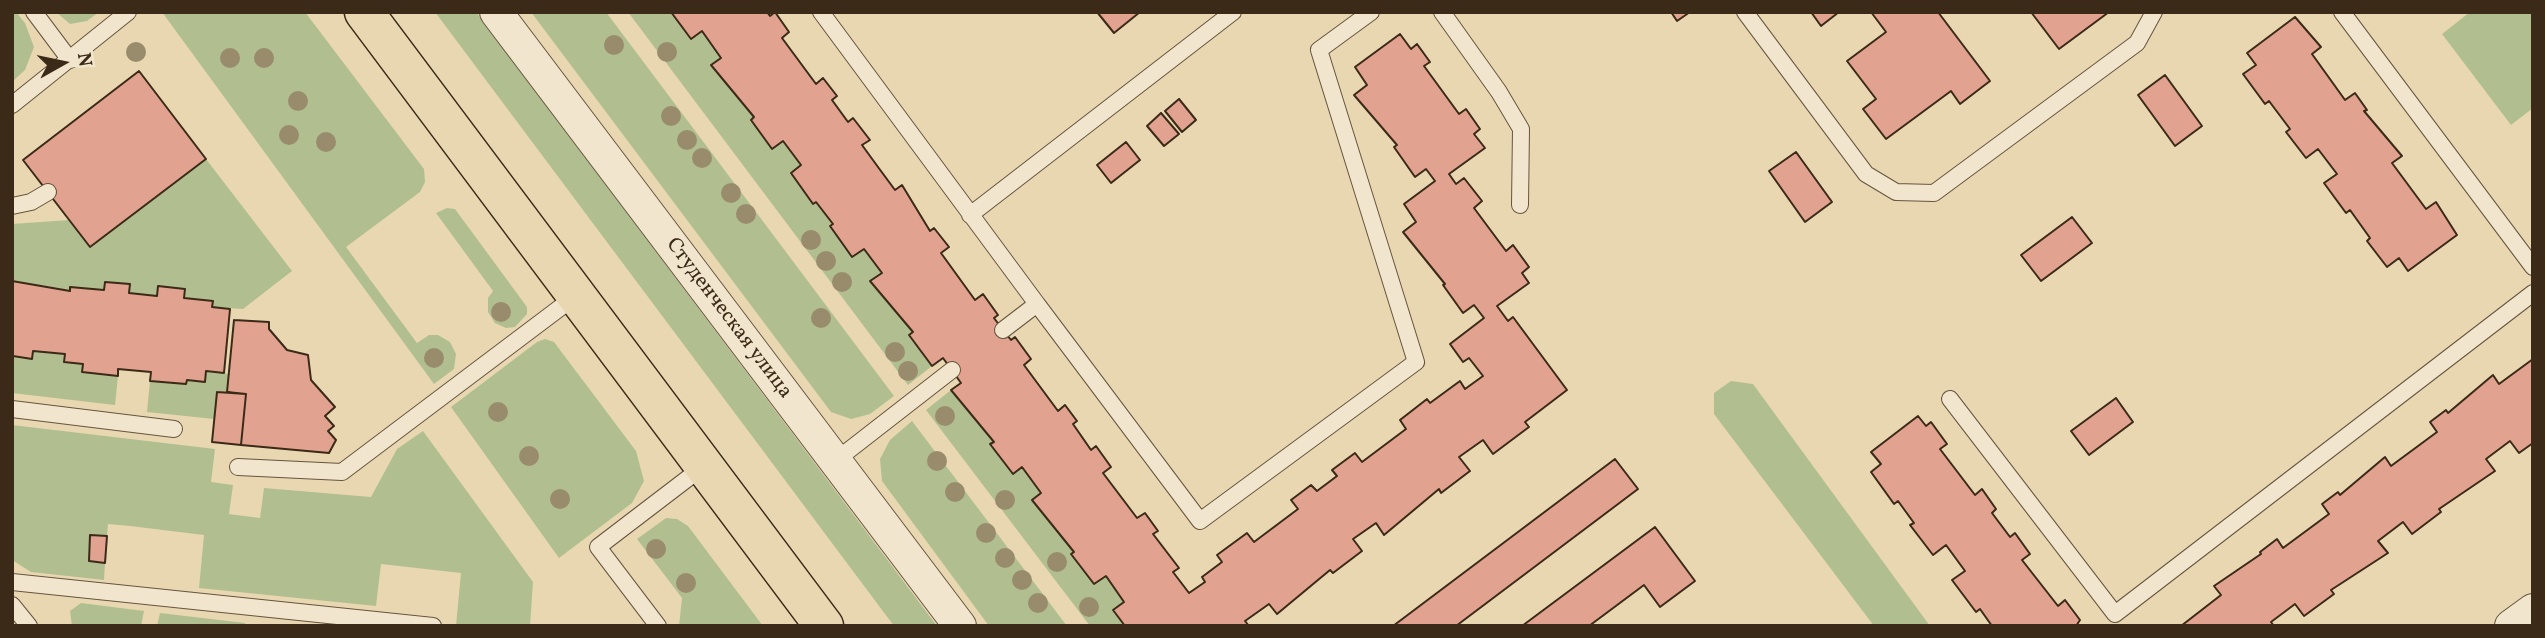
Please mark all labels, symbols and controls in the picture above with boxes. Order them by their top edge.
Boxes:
north arrow [28,28,98,98]
text: N [70,51,98,69]
street label: Студенческая улица [659,234,797,404]

